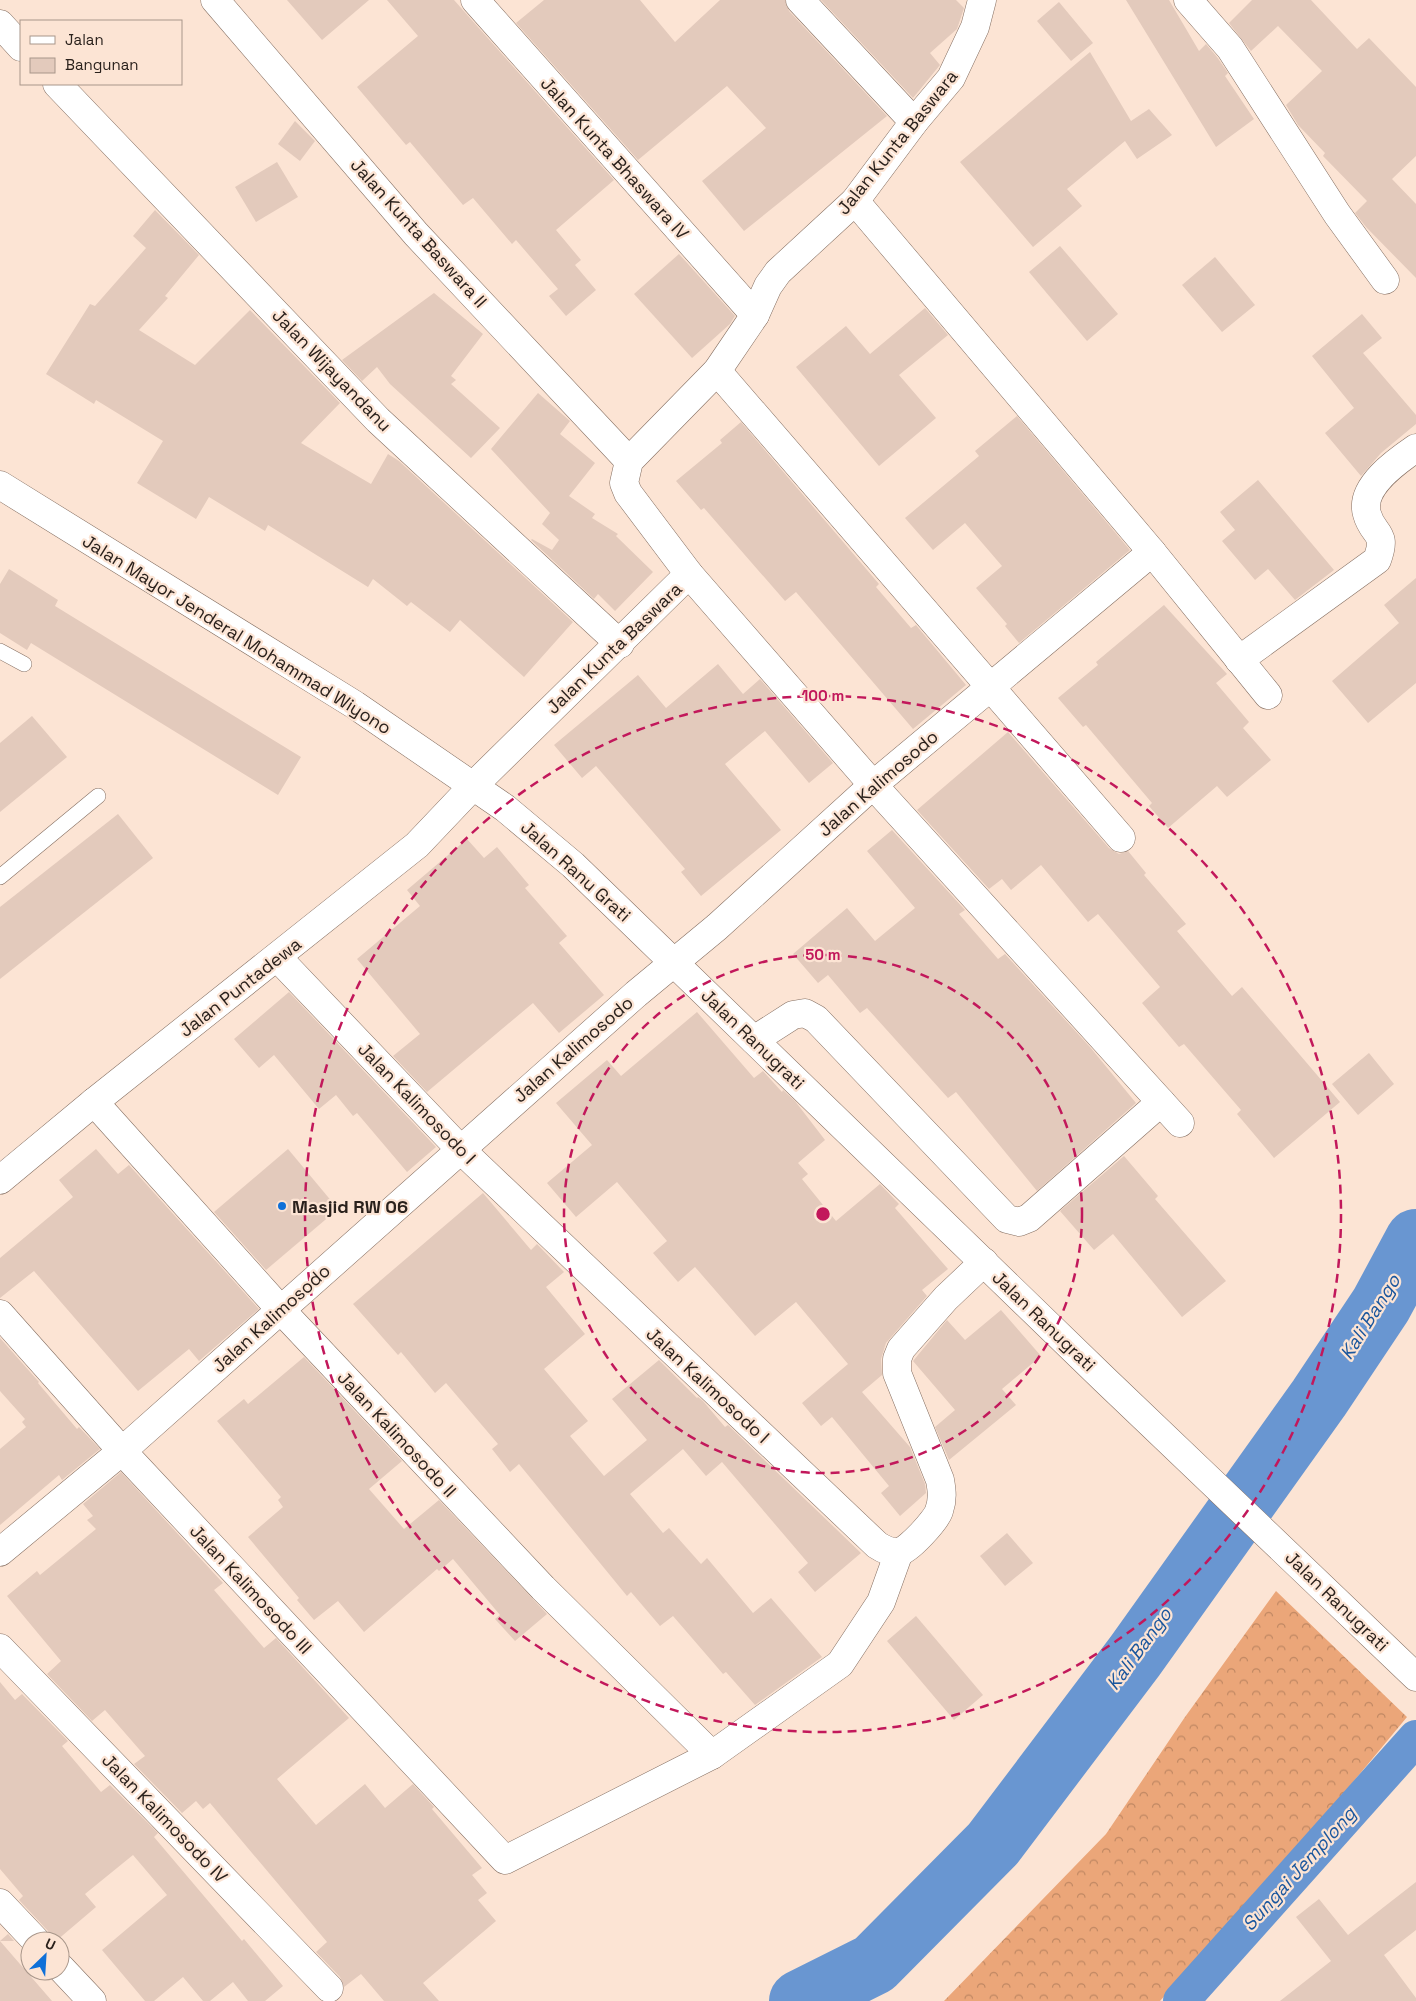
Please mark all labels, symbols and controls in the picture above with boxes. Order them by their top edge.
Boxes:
legend [20,20,182,85]
text: Jalan [65,30,104,49]
text: Bangunan [65,55,139,74]
street label: Jalan Kunta Baswara [831,65,963,219]
street label: Jalan Kunta Bhaswara IV [536,72,694,244]
street label: Jalan Kunta Baswara II [346,154,492,312]
street label: Jalan Wijayandanu [268,304,396,436]
street label: Jalan Mayor Jenderal Mohammad Wiyono [78,529,396,739]
street label: Jalan Kunta Baswara [541,577,687,719]
text: 100 m [802,686,844,705]
street label: Jalan Kalimosodo [813,725,943,841]
street label: Jalan Ranu Grati [516,816,636,926]
street label: Jalan Puntadewa [174,932,306,1042]
text: 50 m [805,945,841,964]
street label: Jalan Ranugrati [696,984,810,1094]
street label: Jalan Kalimosodo [508,991,638,1107]
street label: Jalan Kalimosodo I [353,1037,481,1169]
place label: Masjid RW 06 [292,1195,408,1218]
marker: Masjid RW 06 [276,1200,288,1212]
centre of rings [814,1205,832,1223]
street label: Jalan Kalimosodo [207,1259,335,1377]
street label: Jalan Ranugrati [987,1266,1101,1376]
water label: Kali Bango [1334,1269,1407,1364]
street label: Jalan Kalimosodo I [642,1322,774,1448]
street label: Jalan Kalimosodo II [332,1366,462,1502]
street label: Jalan Kalimosodo III [185,1519,317,1659]
street label: Jalan Ranugrati [1280,1546,1394,1656]
water label: Kali Bango [1101,1602,1178,1695]
street label: Jalan Kalimosodo IV [97,1748,233,1888]
water label: Sungai Jemplong [1237,1801,1362,1936]
north arrow [20,1931,70,1981]
text: U [42,1934,59,1954]

